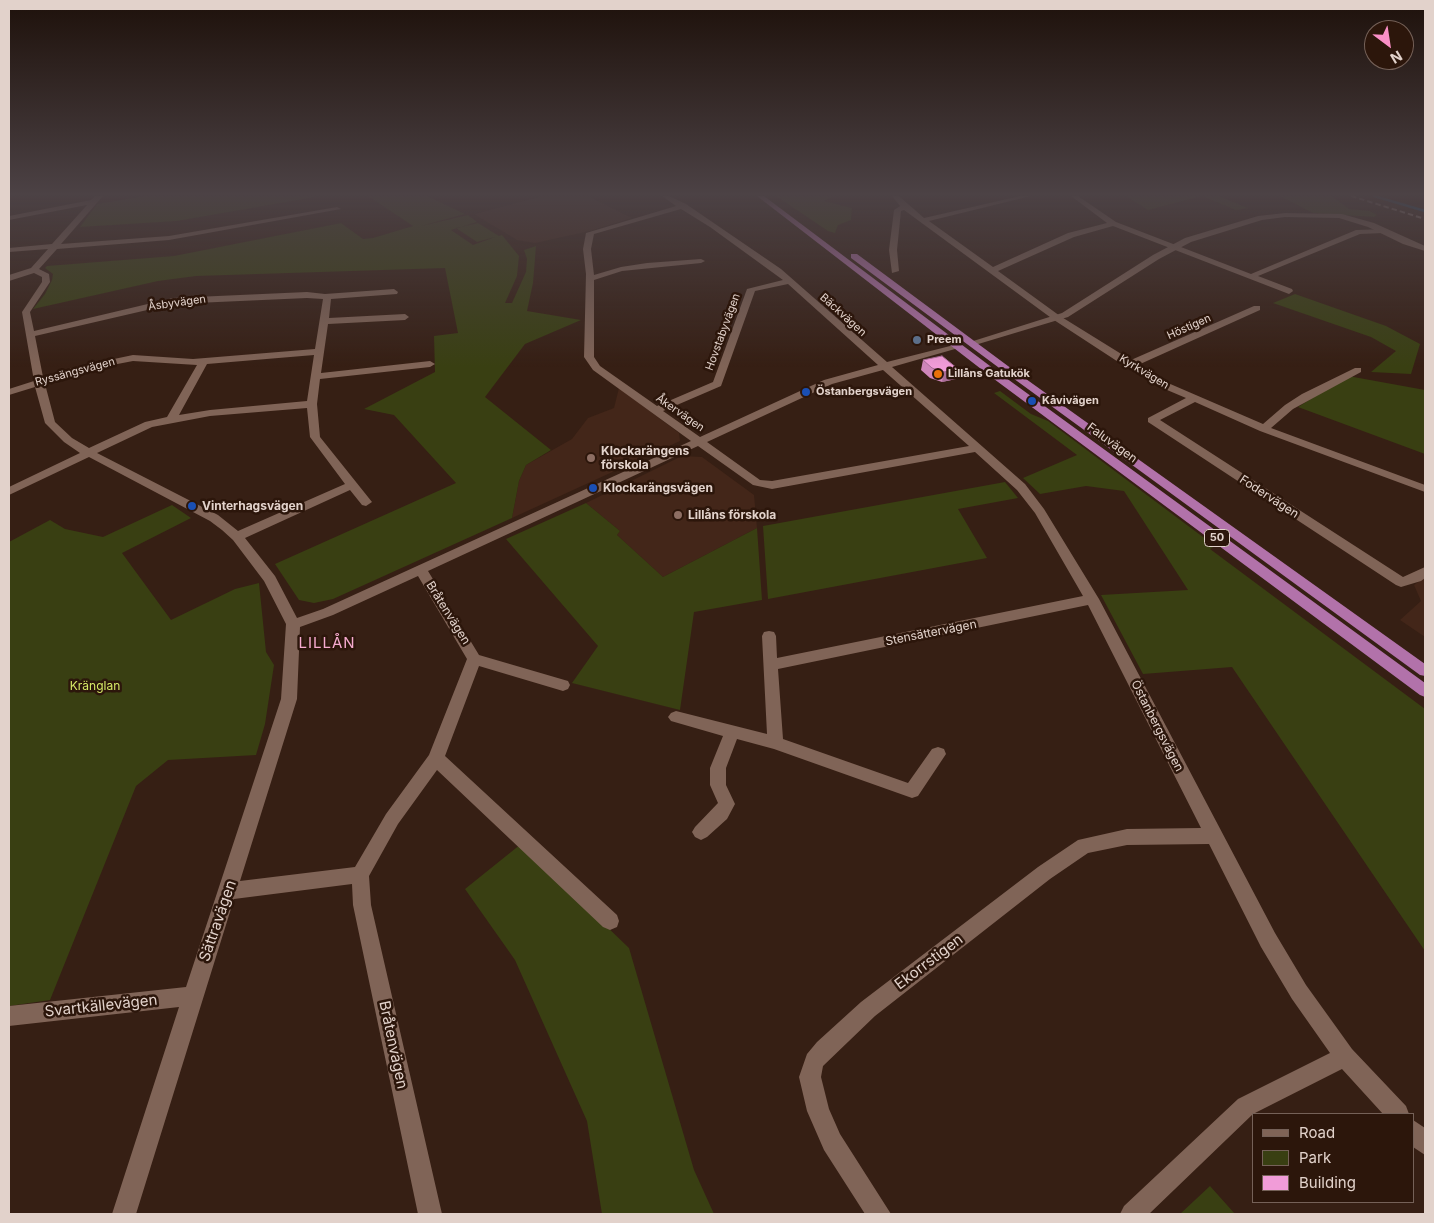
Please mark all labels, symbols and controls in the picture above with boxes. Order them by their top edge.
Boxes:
north arrow [1364,20,1414,70]
text: N [1388,47,1405,67]
street label: Bäckvägen [817,291,869,339]
street label: Åsbyvägen [147,292,207,314]
street label: Hovstabyvägen [703,292,743,372]
street label: Höstigen [1165,312,1213,342]
place label: Preem [927,333,961,347]
marker: Preem [911,334,923,346]
street label: Kyrkvägen [1117,352,1171,392]
street label: Ryssängsvägen [34,355,116,389]
place label: Lillåns Gatukök [948,367,1030,381]
marker: Lillåns Gatukök [932,368,944,380]
place label: Östanbergsvägen [816,385,912,399]
marker: Östanbergsvägen [800,386,812,398]
street label: Åkervägen [653,392,707,434]
place label: Kåvivägen [1042,394,1099,408]
marker: Kåvivägen [1026,395,1038,407]
street label: Faluvägen [1084,420,1140,466]
place label: Klockarängens förskola [601,444,689,472]
marker: Klockarängens förskola [585,452,597,464]
street label: Fodervägen [1237,473,1301,521]
place label: Klockarängsvägen [603,481,713,495]
marker: Klockarängsvägen [587,482,599,494]
place label: Vinterhagsvägen [202,499,303,513]
marker: Vinterhagsvägen [186,500,198,512]
place label: Lillåns förskola [688,508,776,522]
marker: Lillåns förskola [672,509,684,521]
road number: 50 [1204,530,1230,546]
street label: Bråtenvägen [423,579,473,647]
street label: Stensättervägen [884,617,978,649]
district label: LILLÅN [298,634,356,652]
street label: Östanbergsvägen [1128,678,1186,774]
park label: Kränglan [70,679,120,693]
street label: Sättravägen [196,878,240,964]
street label: Ekorrstigen [891,931,967,993]
street label: Svartkällevägen [44,991,158,1021]
street label: Bråtenvägen [375,999,411,1091]
legend [1252,1113,1414,1203]
text: Road [1299,1123,1335,1142]
text: Park [1299,1148,1331,1167]
text: Building [1299,1173,1356,1192]

